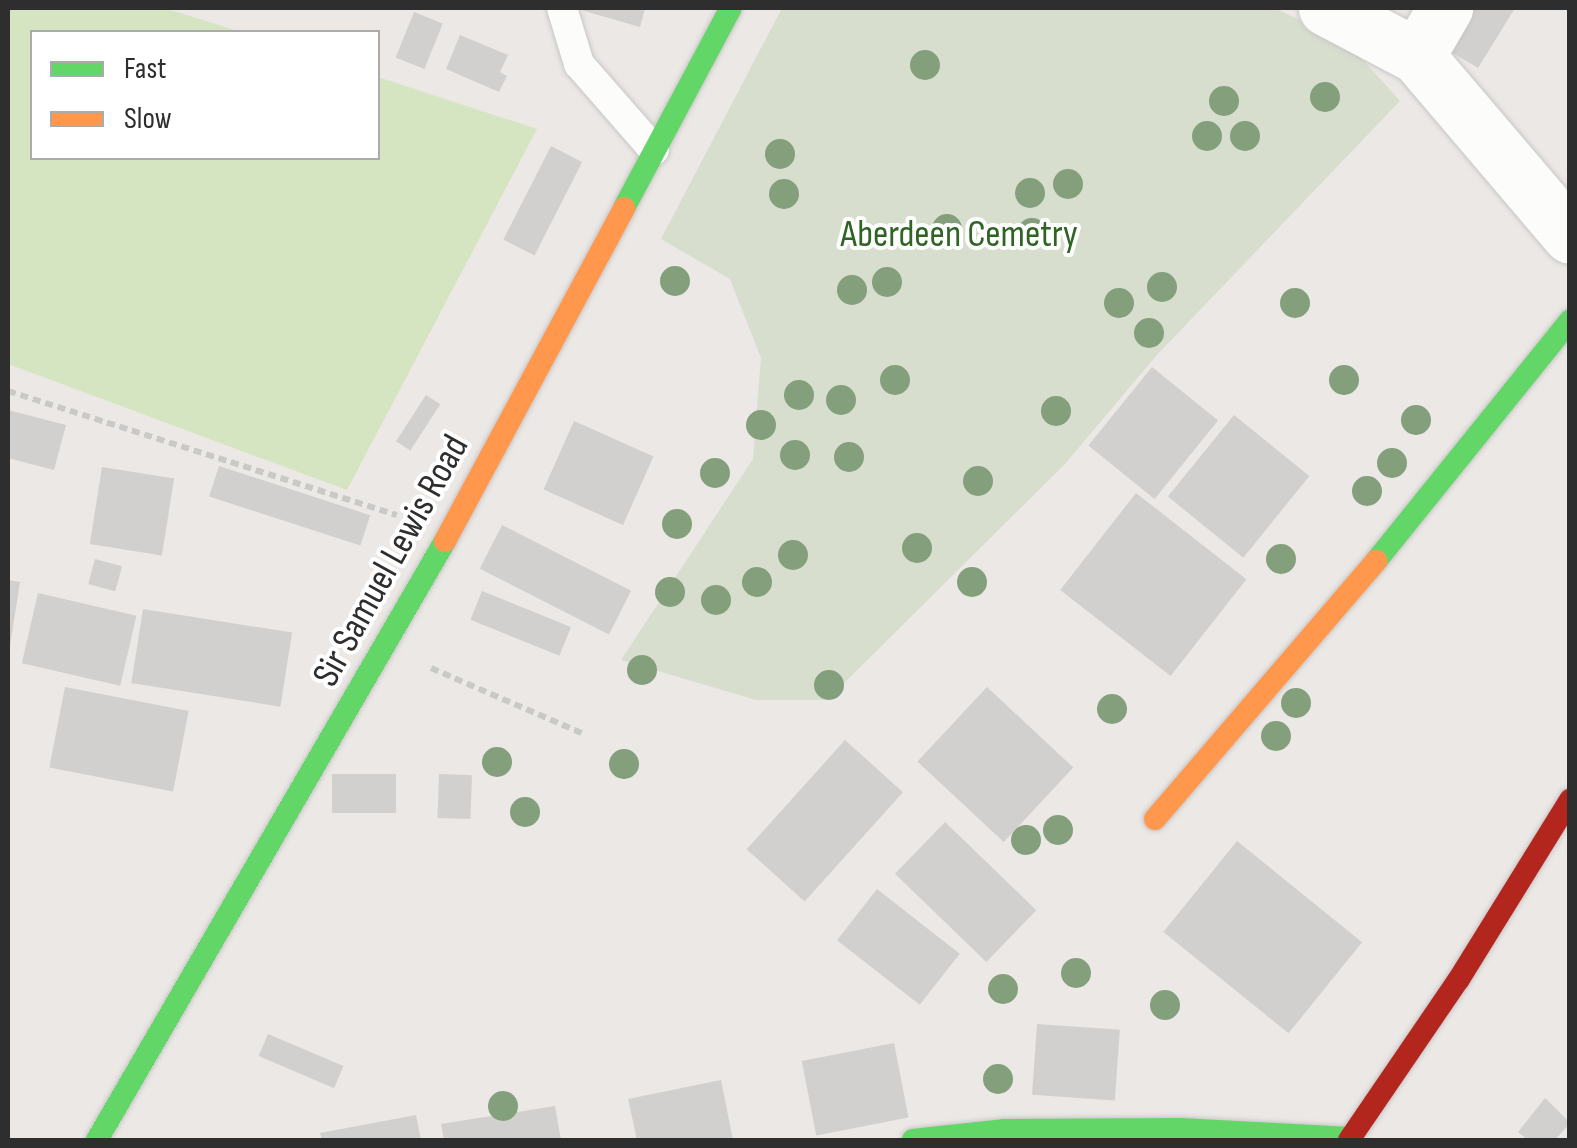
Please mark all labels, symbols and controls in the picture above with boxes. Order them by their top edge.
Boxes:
legend [30,30,380,160]
text: Fast [124,51,166,87]
text: Slow [124,101,172,137]
park label: Aberdeen Cemetry [840,212,1078,258]
street label: Sir Samuel Lewis Road [303,427,479,695]

